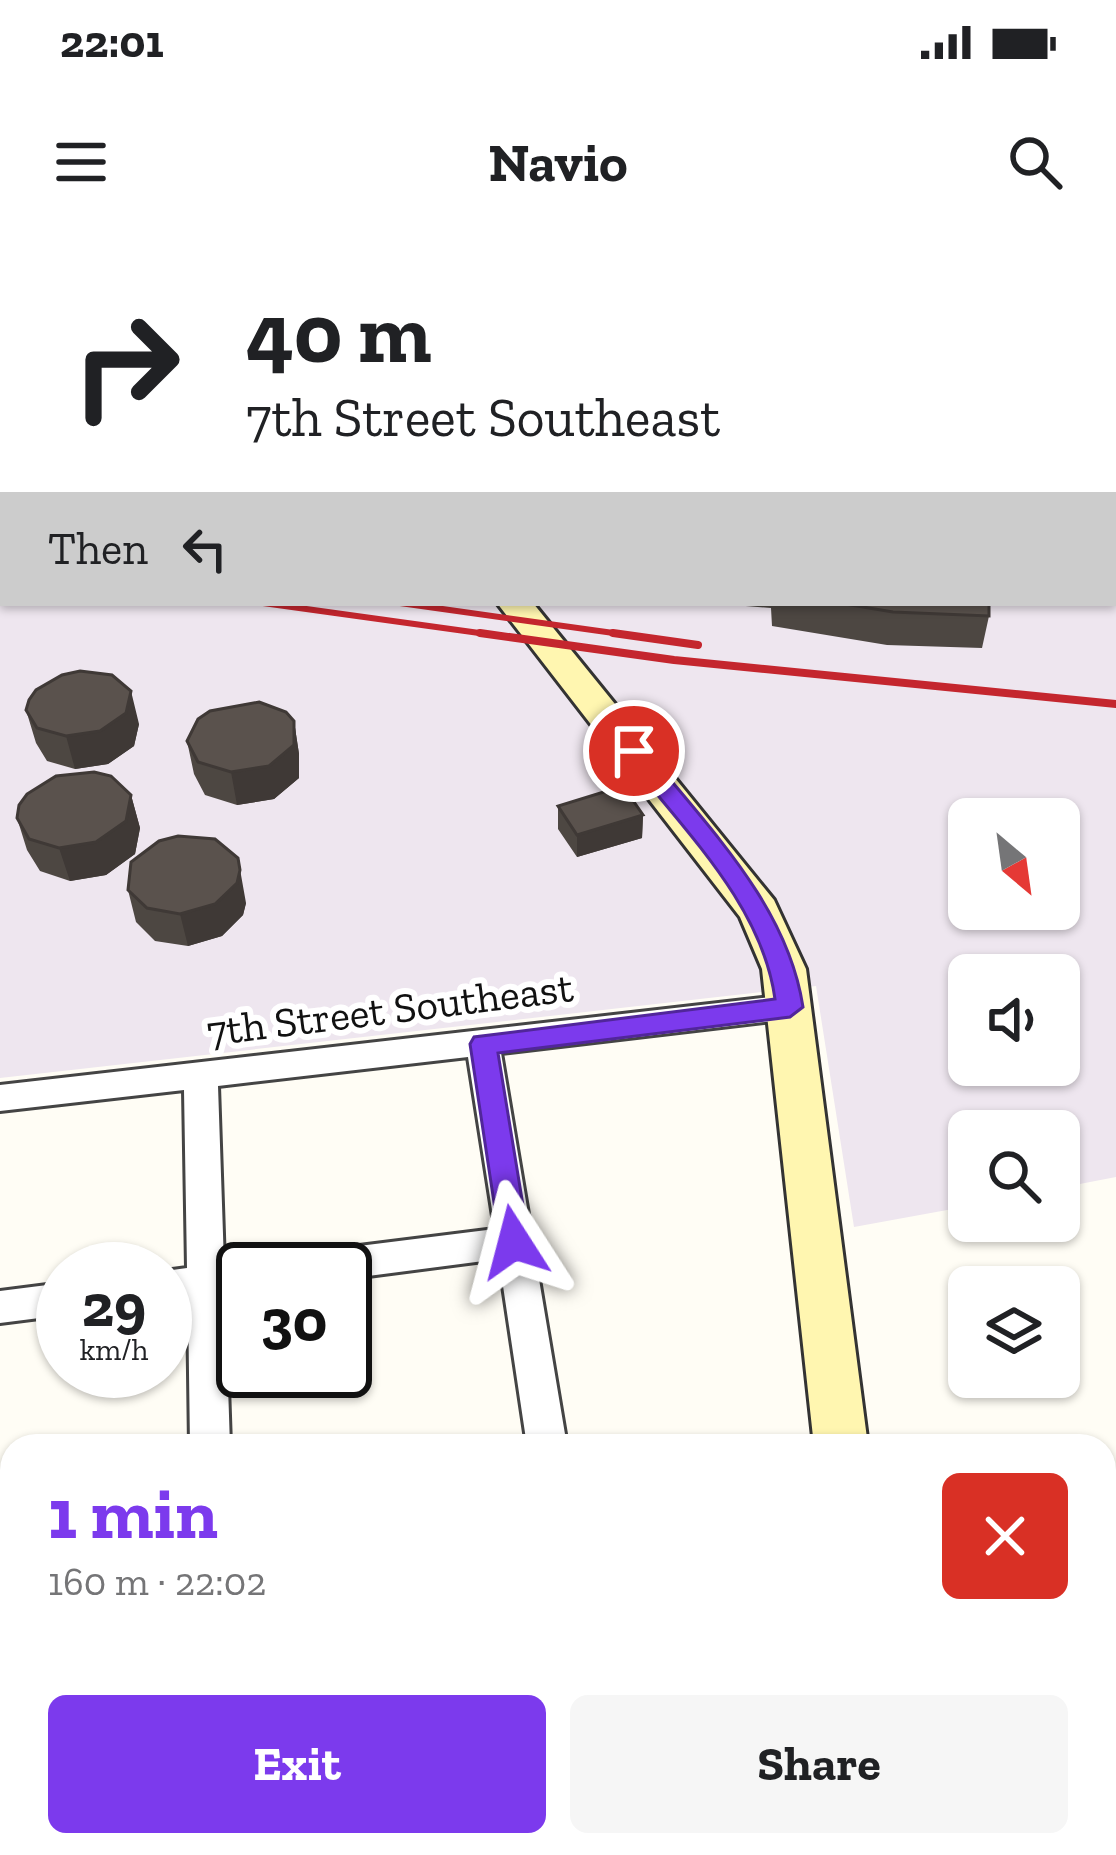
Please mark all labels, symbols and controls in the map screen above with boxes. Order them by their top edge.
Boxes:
text: 22:01 [60,15,164,69]
icon: menu [48,129,114,195]
icon: search [1002,129,1068,195]
text: Navio [489,130,627,195]
text: 40 m [246,283,432,384]
icon: right [48,288,204,444]
text: 7th Street Southeast [246,385,720,450]
icon: left [172,516,238,582]
text: Then [48,522,148,576]
pin [583,700,685,802]
icon: arrive [601,718,667,784]
north arrow [948,798,1080,930]
map controls [948,798,1080,1398]
button: sound [948,954,1080,1086]
street label: 7th Street Southeast [204,961,577,1057]
button: search [948,1110,1080,1242]
position arrow [451,1179,577,1305]
speed limit sign: 30 [216,1242,372,1398]
button: layers [948,1266,1080,1398]
text: 29 [82,1269,146,1341]
text: km/h [80,1332,148,1368]
text: 1 min [48,1470,218,1556]
button: close [942,1473,1068,1599]
text: 160 m · 22:02 [48,1558,266,1605]
button: Exit [48,1695,546,1833]
button: Share [570,1695,1068,1833]

